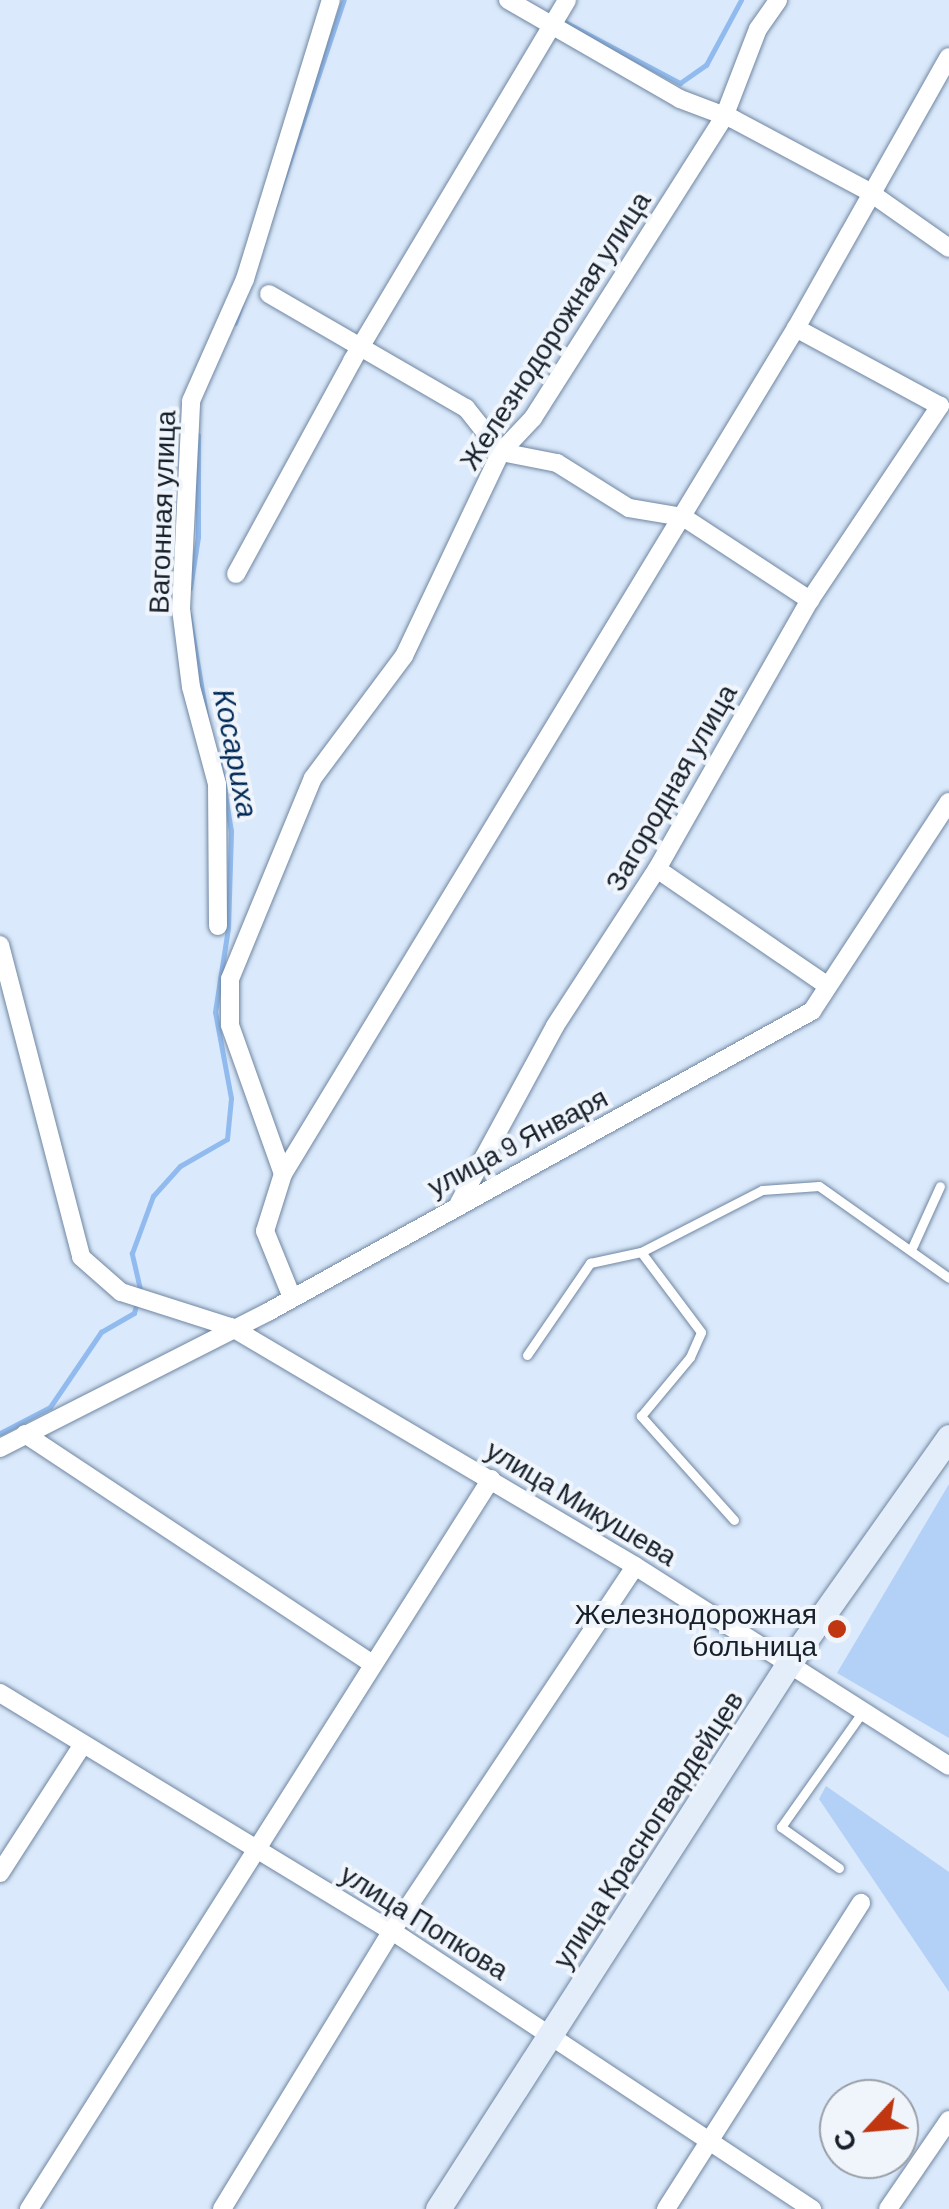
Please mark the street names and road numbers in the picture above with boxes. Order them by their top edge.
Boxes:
street label: Железнодорожная улица [451,185,657,475]
street label: Вагонная улица [141,410,181,614]
street label: Загородная улица [597,678,743,896]
street label: улица 9 Января [421,1079,613,1203]
street label: улица Микушева [481,1432,683,1572]
street label: улица Красногвардейцев [545,1684,749,1974]
street label: улица Попкова [335,1856,515,1986]

